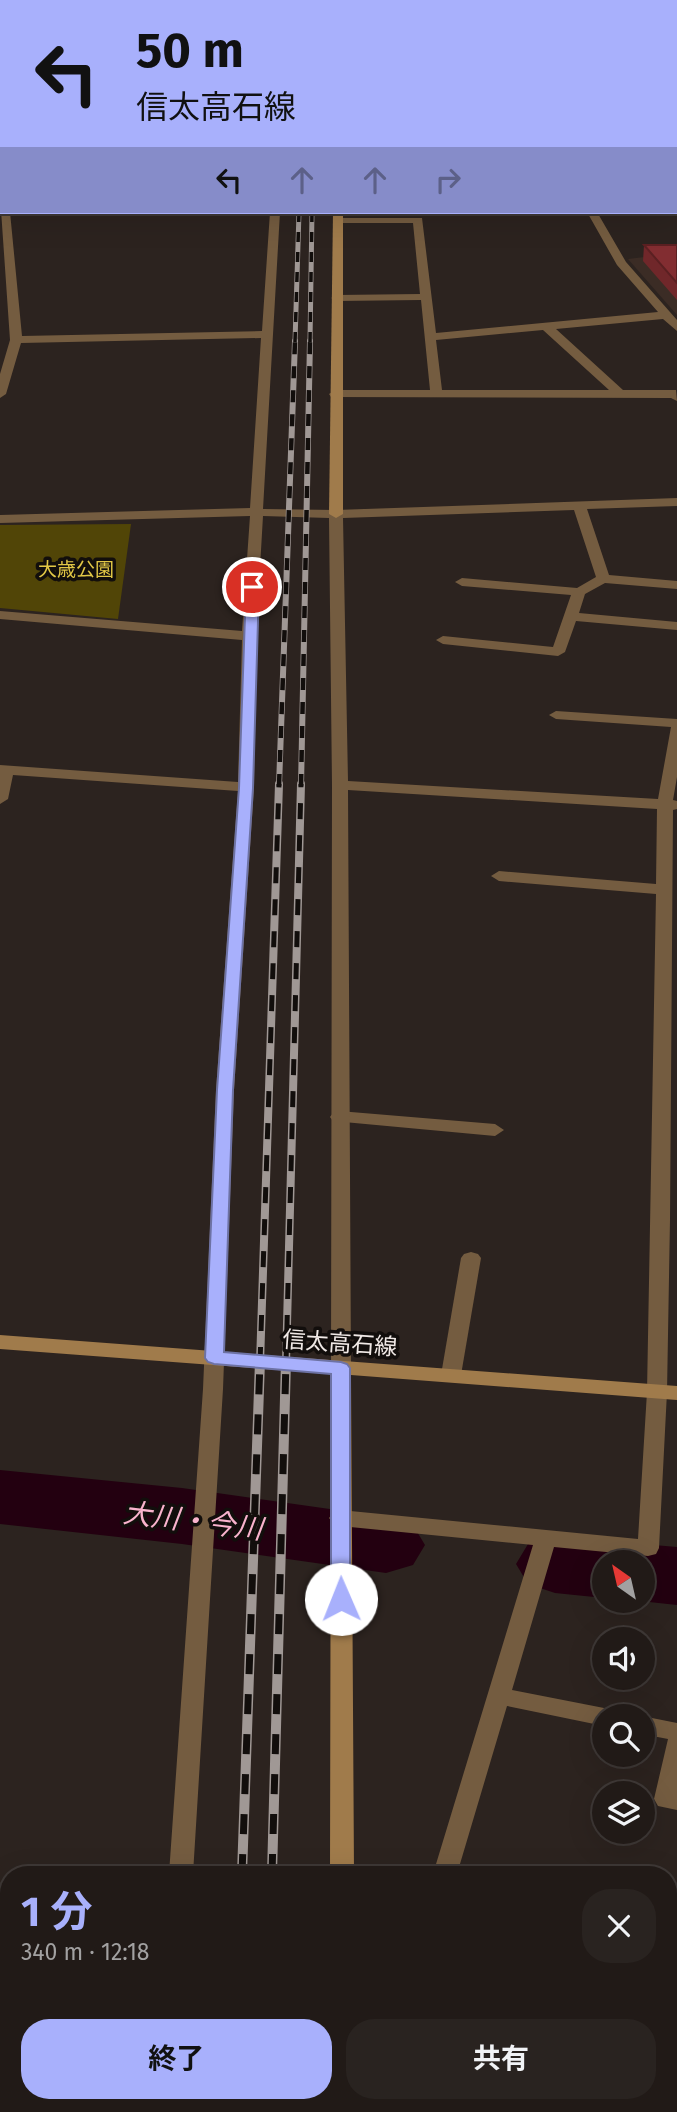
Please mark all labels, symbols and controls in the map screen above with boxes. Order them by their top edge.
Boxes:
text: 50 m [136,21,244,80]
icon: left [21,28,112,119]
text: 信太高石線 [136,88,296,126]
icon: left [210,161,248,199]
icon: ahead [283,161,321,199]
icon: ahead [356,161,394,199]
icon: right [429,161,467,199]
pin [222,557,282,617]
park label: 大歳公園 [38,558,114,581]
icon: arrive [233,568,271,606]
street label: 信太高石線 [282,1325,398,1361]
water label: 大川・今川 [122,1496,267,1546]
north arrow [592,1550,654,1614]
map controls [592,1550,655,1844]
position arrow [304,1562,378,1636]
button: sound [592,1627,655,1690]
button: search [592,1704,655,1767]
button: layers [592,1781,655,1844]
text: 1 分 [21,1887,92,1937]
button: close [582,1889,656,1963]
text: 340 m · 12:18 [21,1938,150,1966]
button: 終了 [21,2019,332,2099]
button: 共有 [346,2019,656,2099]

